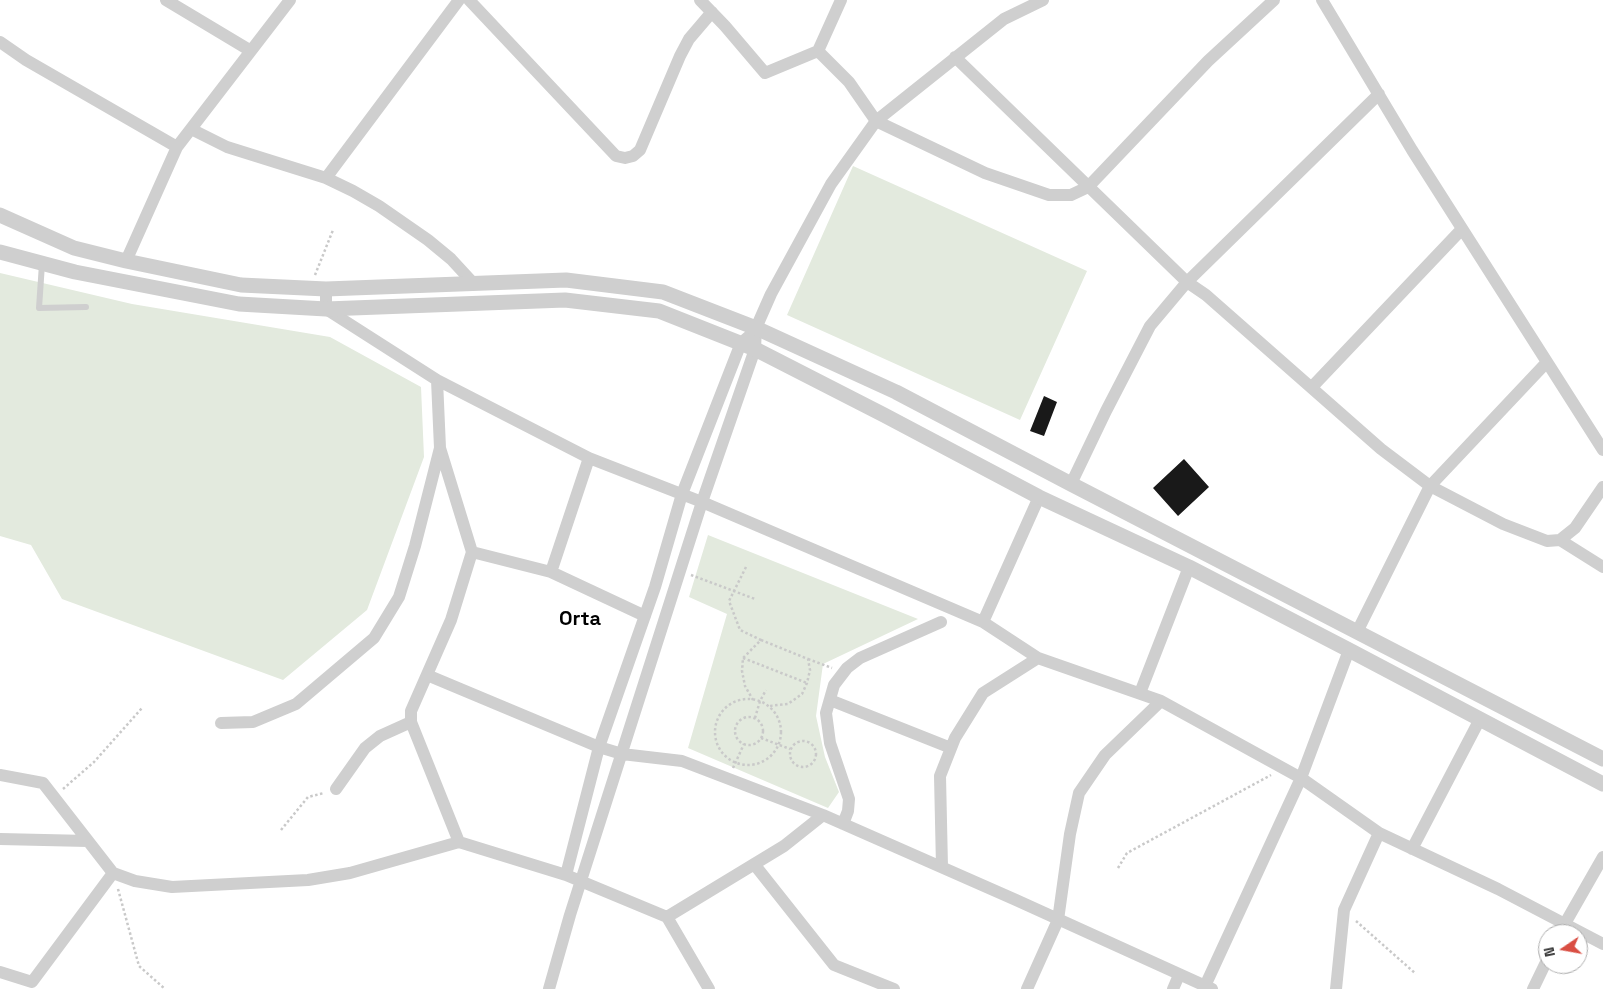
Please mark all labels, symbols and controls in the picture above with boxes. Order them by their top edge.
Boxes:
district label: Orta [559,608,601,632]
north arrow [1538,924,1588,974]
text: N [1540,945,1559,958]

